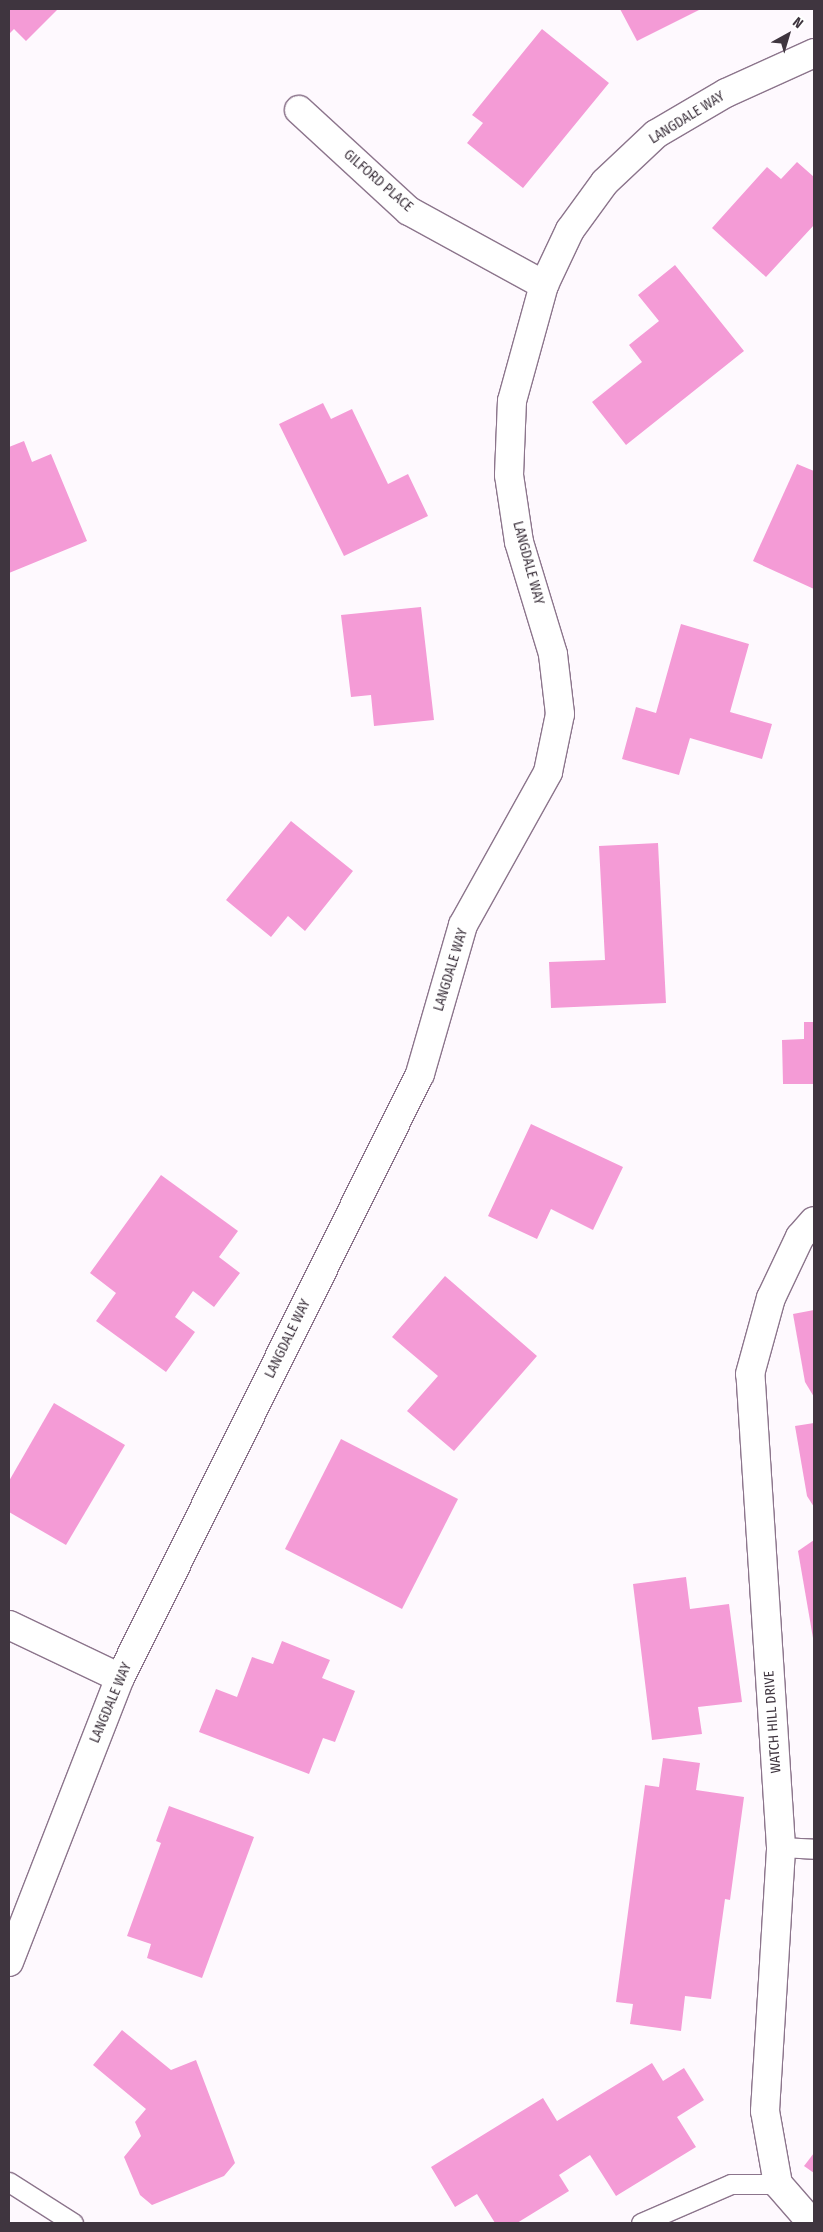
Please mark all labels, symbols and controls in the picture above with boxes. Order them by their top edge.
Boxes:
north arrow [763,10,813,60]
text: N [789,14,806,32]
street label: LANGDALE WAY [646,88,728,148]
street label: GILFORD PLACE [340,146,416,216]
street label: LANGDALE WAY [509,519,547,607]
street label: LANGDALE WAY [430,927,472,1013]
street label: LANGDALE WAY [262,1297,314,1381]
street label: LANGDALE WAY [87,1660,135,1746]
street label: WATCH HILL DRIVE [761,1670,785,1774]

